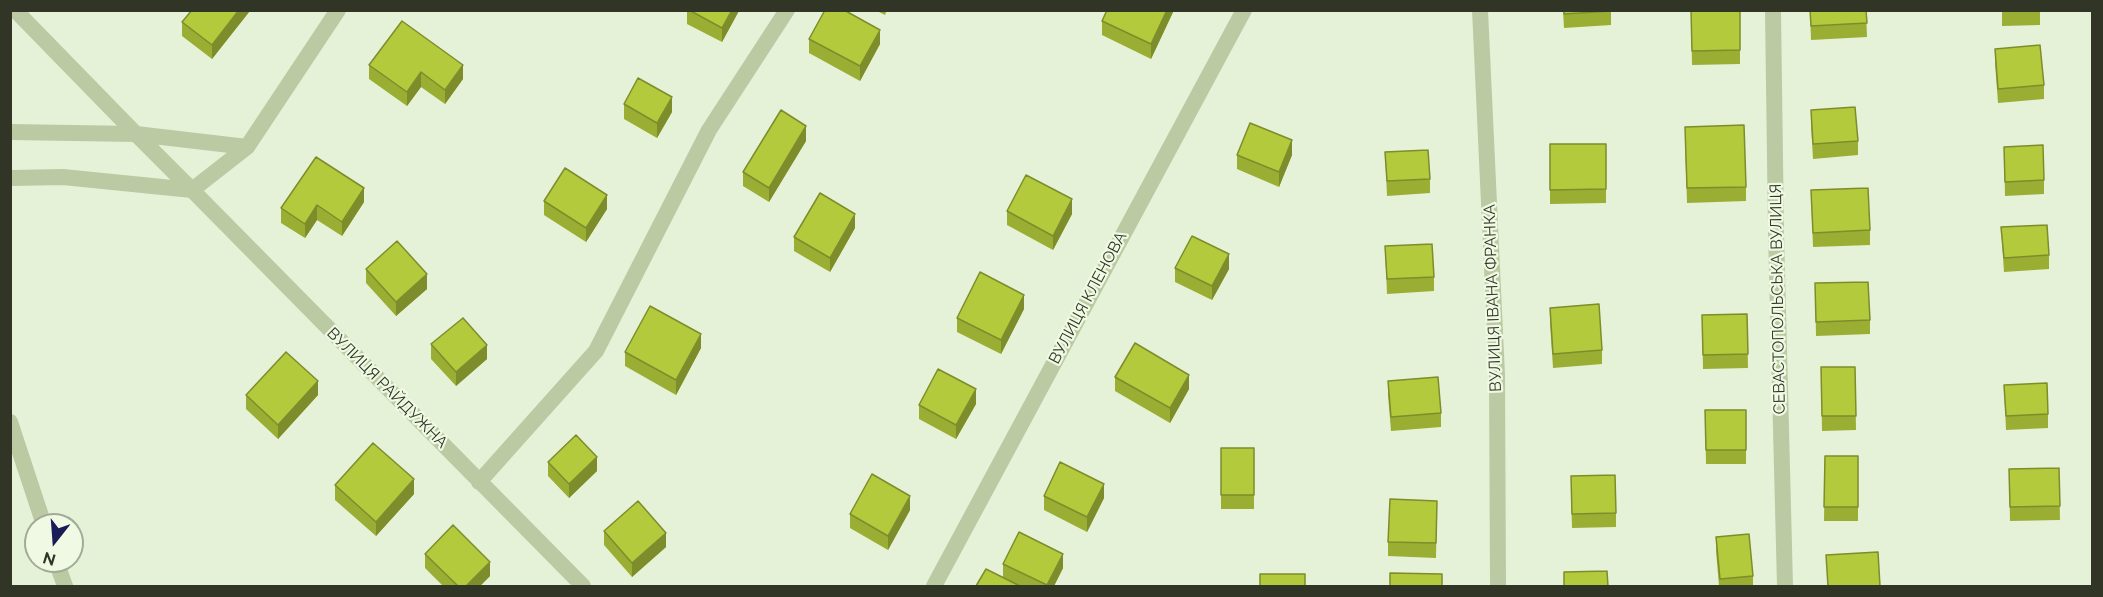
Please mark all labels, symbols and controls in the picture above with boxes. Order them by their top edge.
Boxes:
street label: СЕВАСТОПОЛЬСЬКА ВУЛИЦЯ [1766,184,1790,414]
street label: ВУЛИЦЯ ІВАНА ФРАНКА [1480,204,1506,392]
street label: ВУЛИЦЯ КЛЕНОВА [1045,229,1131,367]
street label: ВУЛИЦЯ РАЙДУЖНА [323,324,451,452]
north arrow [24,513,84,573]
text: N [41,548,58,570]

